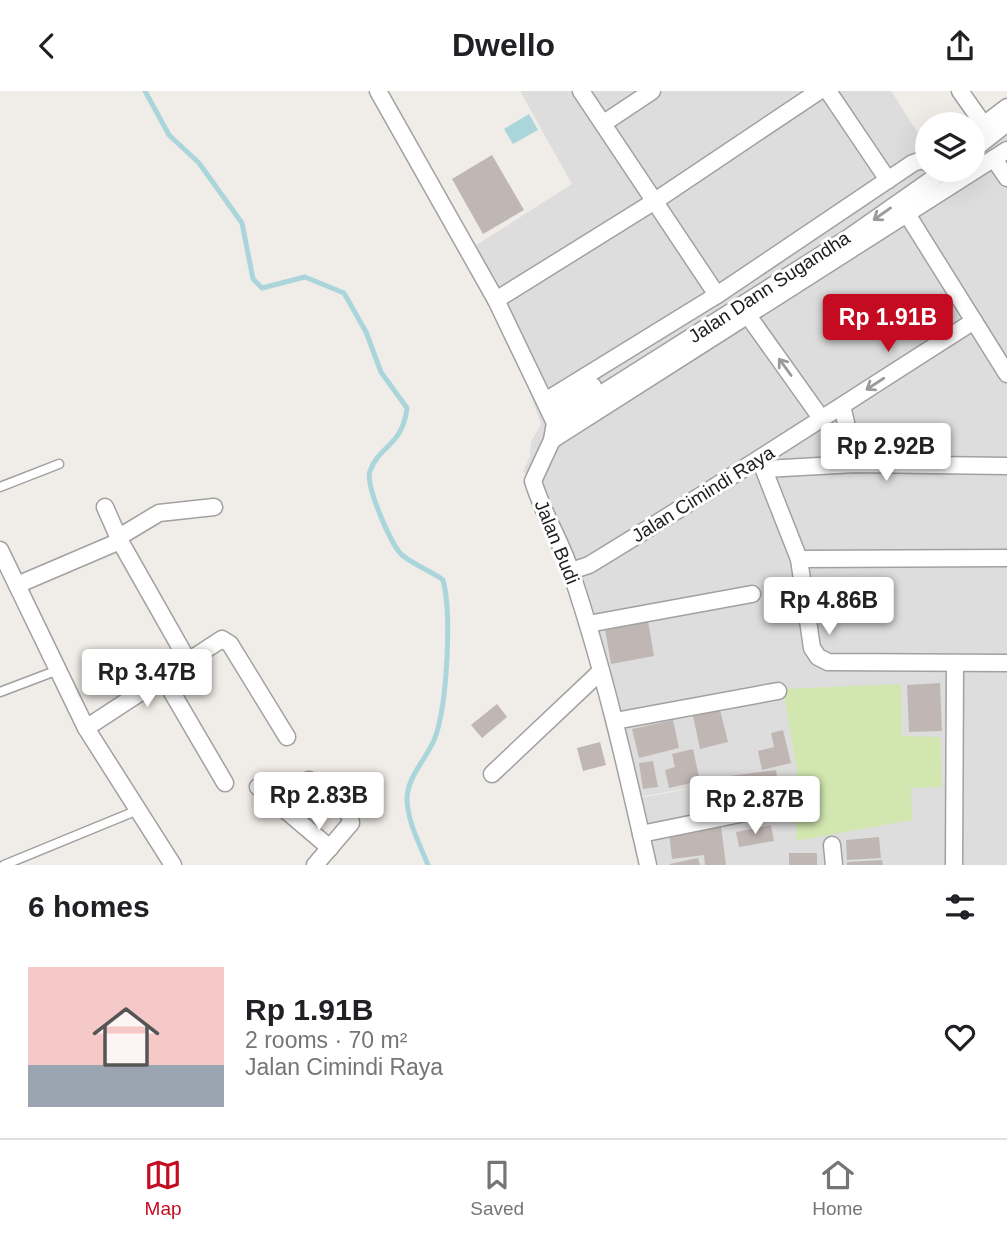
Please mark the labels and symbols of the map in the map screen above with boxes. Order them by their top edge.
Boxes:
one-way arrow [873,207,892,221]
street label: Jalan Dann Sugandha [684,227,854,347]
pin: Rp 1.91B [816,295,960,354]
one-way arrow [778,358,792,377]
one-way arrow [865,378,885,392]
pin: Rp 2.92B [814,423,958,483]
street label: Jalan Cimindi Raya [628,441,778,546]
street label: Jalan Budi [531,497,583,587]
pin: Rp 4.86B [757,577,901,637]
pin: Rp 3.47B [75,649,219,709]
pin: Rp 2.83B [247,773,391,832]
pin: Rp 2.87B [683,777,827,836]

